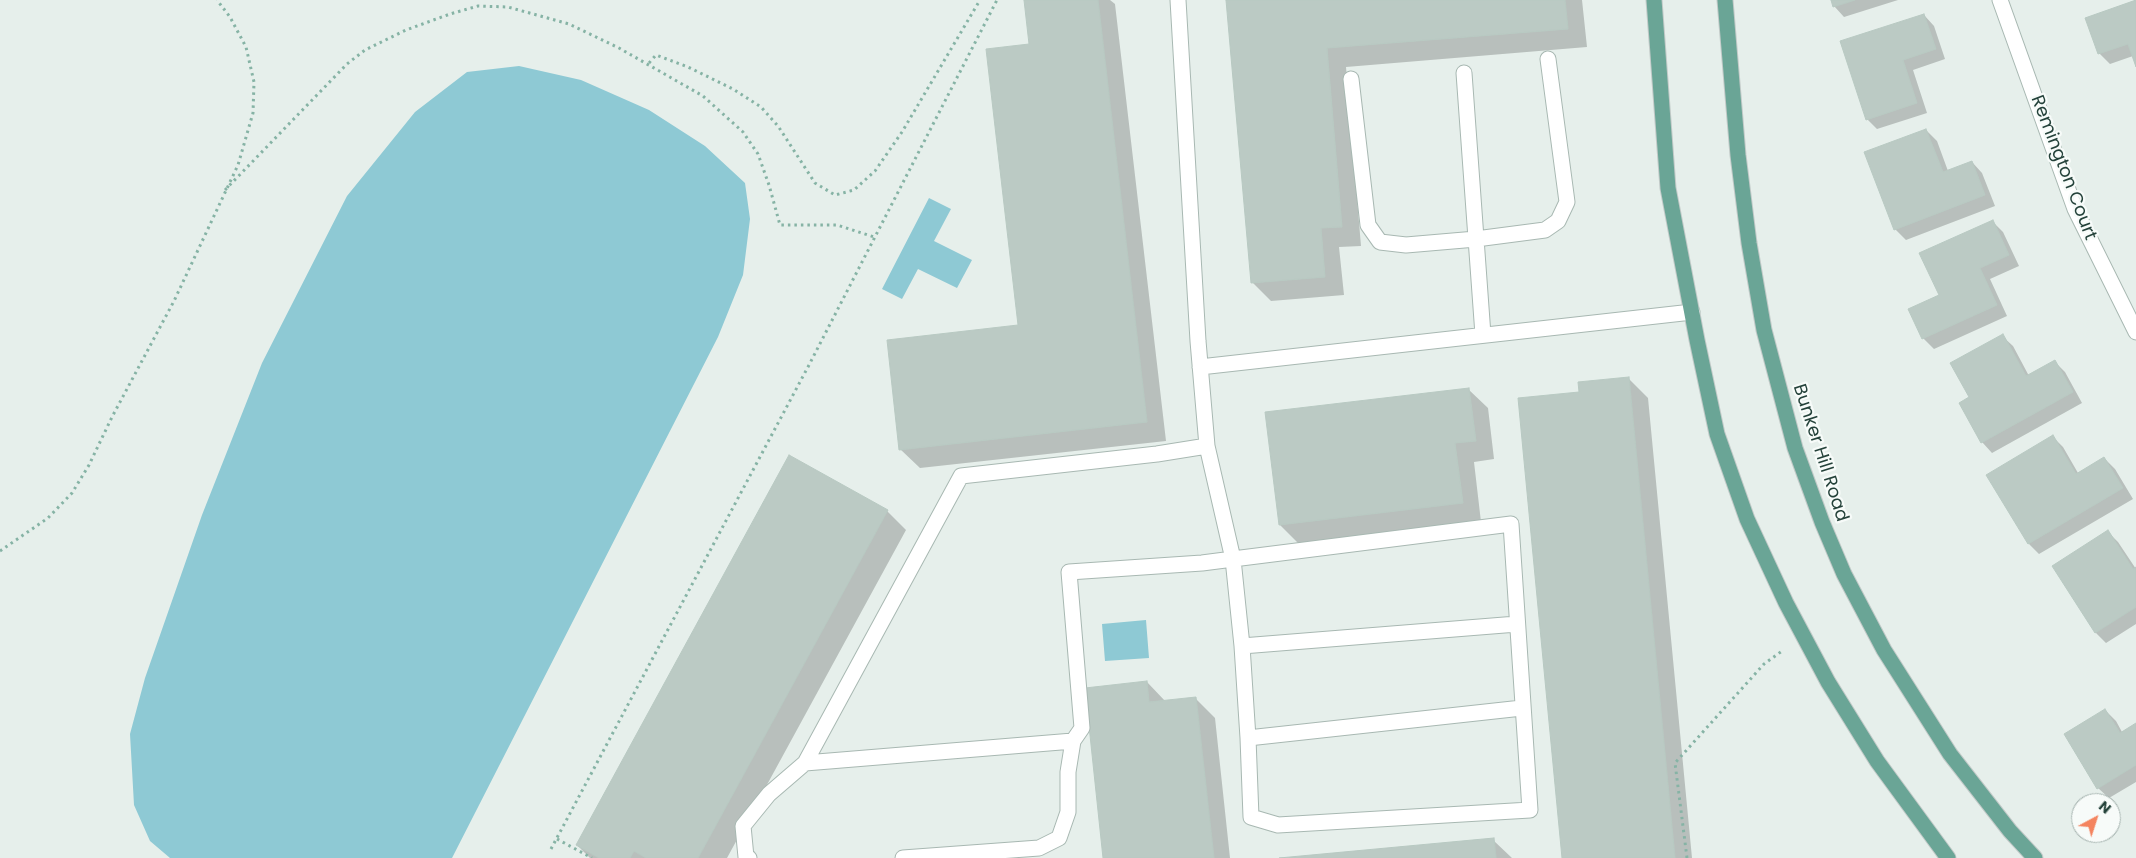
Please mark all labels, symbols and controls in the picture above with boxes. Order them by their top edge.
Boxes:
street label: Remington Court [2025,93,2101,243]
street label: Bunker Hill Road [1788,381,1852,525]
north arrow [2071,793,2121,843]
text: N [2095,796,2115,818]

